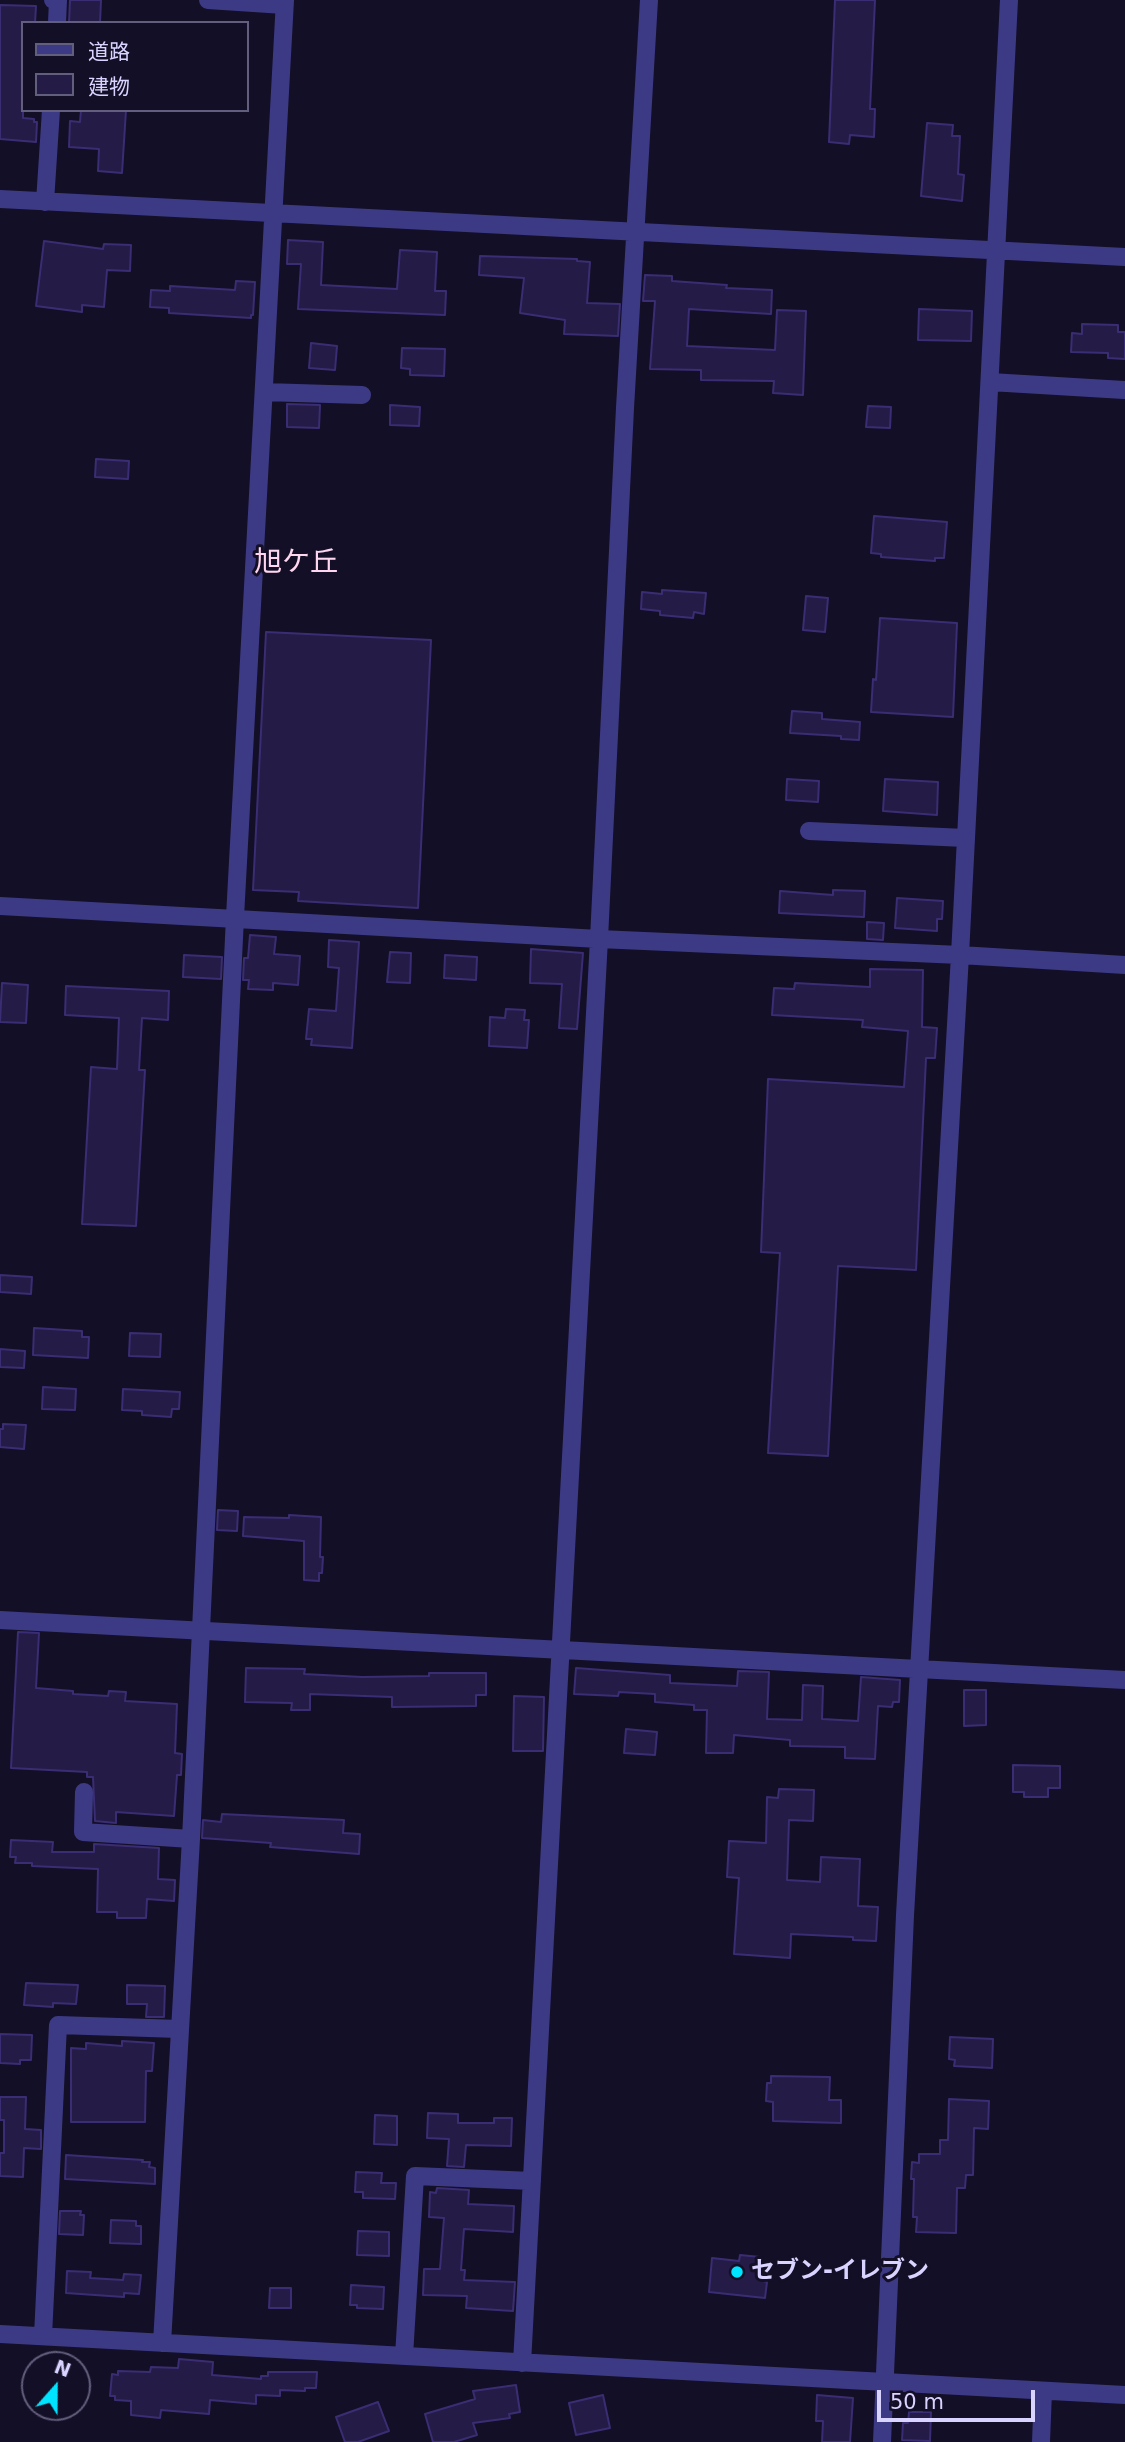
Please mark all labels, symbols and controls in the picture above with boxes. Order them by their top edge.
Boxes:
legend [21,21,248,112]
text: 道路 [88,40,130,64]
text: 建物 [88,75,130,99]
district label: 旭ケ丘 [254,547,338,581]
place label: セブン-イレブン [751,2258,929,2286]
marker: セブン-イレブン [729,2264,745,2280]
north arrow [21,2351,91,2421]
text: N [51,2355,74,2381]
scale bar [880,2376,1038,2420]
text: 50 m [890,2390,944,2414]

